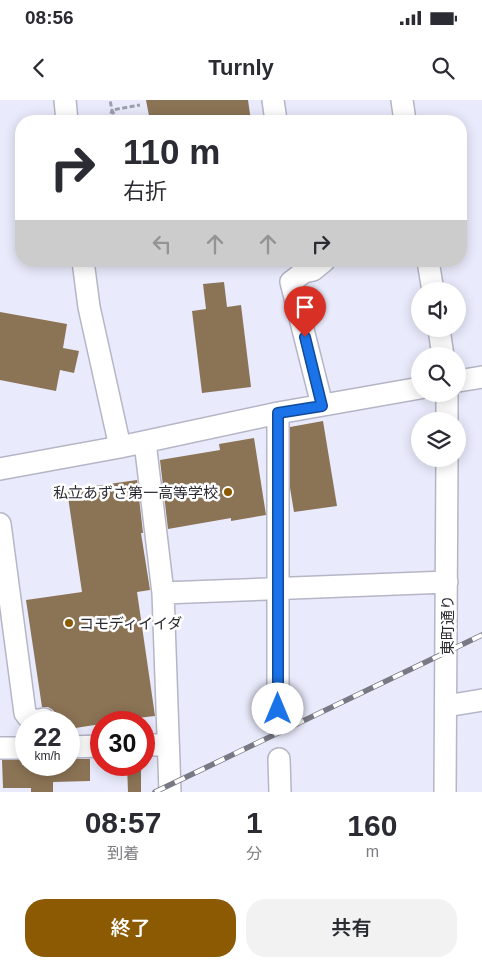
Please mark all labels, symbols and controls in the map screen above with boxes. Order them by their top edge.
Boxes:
text: 08:56 [25,7,74,28]
icon: back [25,54,53,82]
icon: search [429,54,457,82]
text: Turnly [208,55,274,80]
text: 110 m [123,132,220,171]
icon: right [40,135,105,200]
text: 右折 [123,179,167,204]
icon: left [148,230,176,258]
icon: ahead [201,230,229,258]
icon: ahead [254,230,282,258]
icon: right [307,230,335,258]
map controls [411,282,466,467]
button: sound [411,282,466,337]
pin [284,286,326,337]
icon: arrive [291,293,319,321]
button: search [411,347,466,402]
button: layers [411,412,466,467]
place label: 私立あずさ第一高等学校 [53,484,218,501]
marker: 私立あずさ第一高等学校 [222,486,234,498]
street label: 東町通り [439,595,456,655]
place label: コモディイイダ [79,615,182,632]
marker: コモディイイダ [63,617,75,629]
position arrow [251,682,303,734]
speed limit sign: 30 [90,711,155,776]
text: 22 [34,723,61,751]
text: km/h [34,749,61,763]
text: 08:57 [85,806,161,839]
text: 1 [246,806,263,839]
text: 160 [347,809,397,842]
text: m [366,843,379,860]
text: 到着 [107,845,139,862]
text: 分 [246,845,262,862]
button: 終了 [25,899,236,957]
button: 共有 [246,899,457,957]

